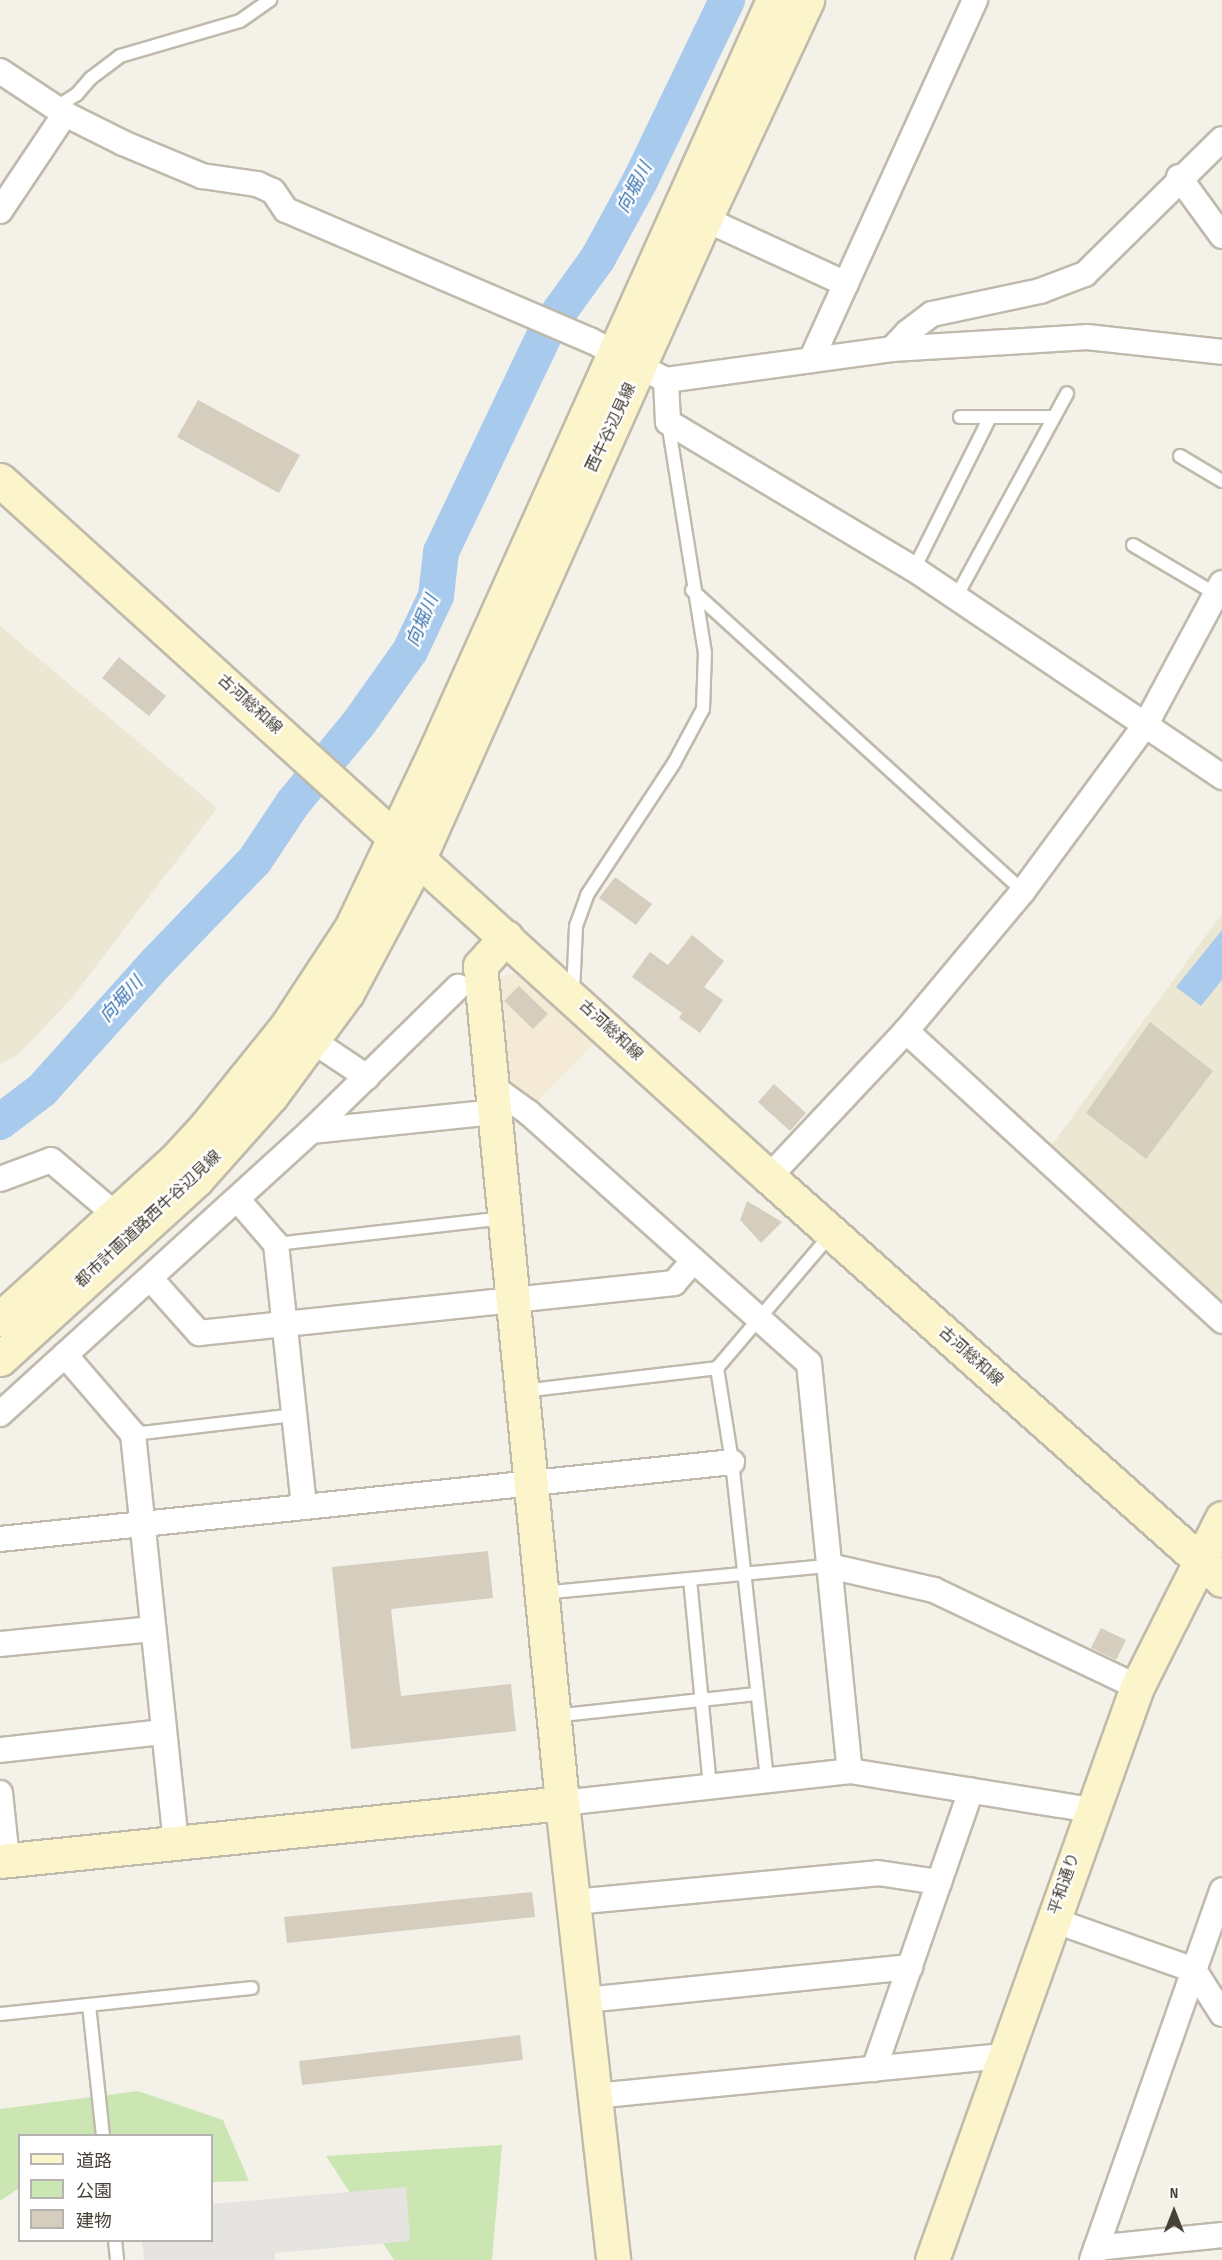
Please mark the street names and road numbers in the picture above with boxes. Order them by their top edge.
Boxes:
street label: 西牛谷辺見線 [583,380,641,476]
street label: 古河総和線 [213,671,285,739]
street label: 古河総和線 [574,997,646,1065]
street label: 都市計画道路西牛谷辺見線 [72,1148,226,1292]
street label: 古河総和線 [934,1323,1006,1391]
street label: 平和通り [1046,1851,1084,1917]

